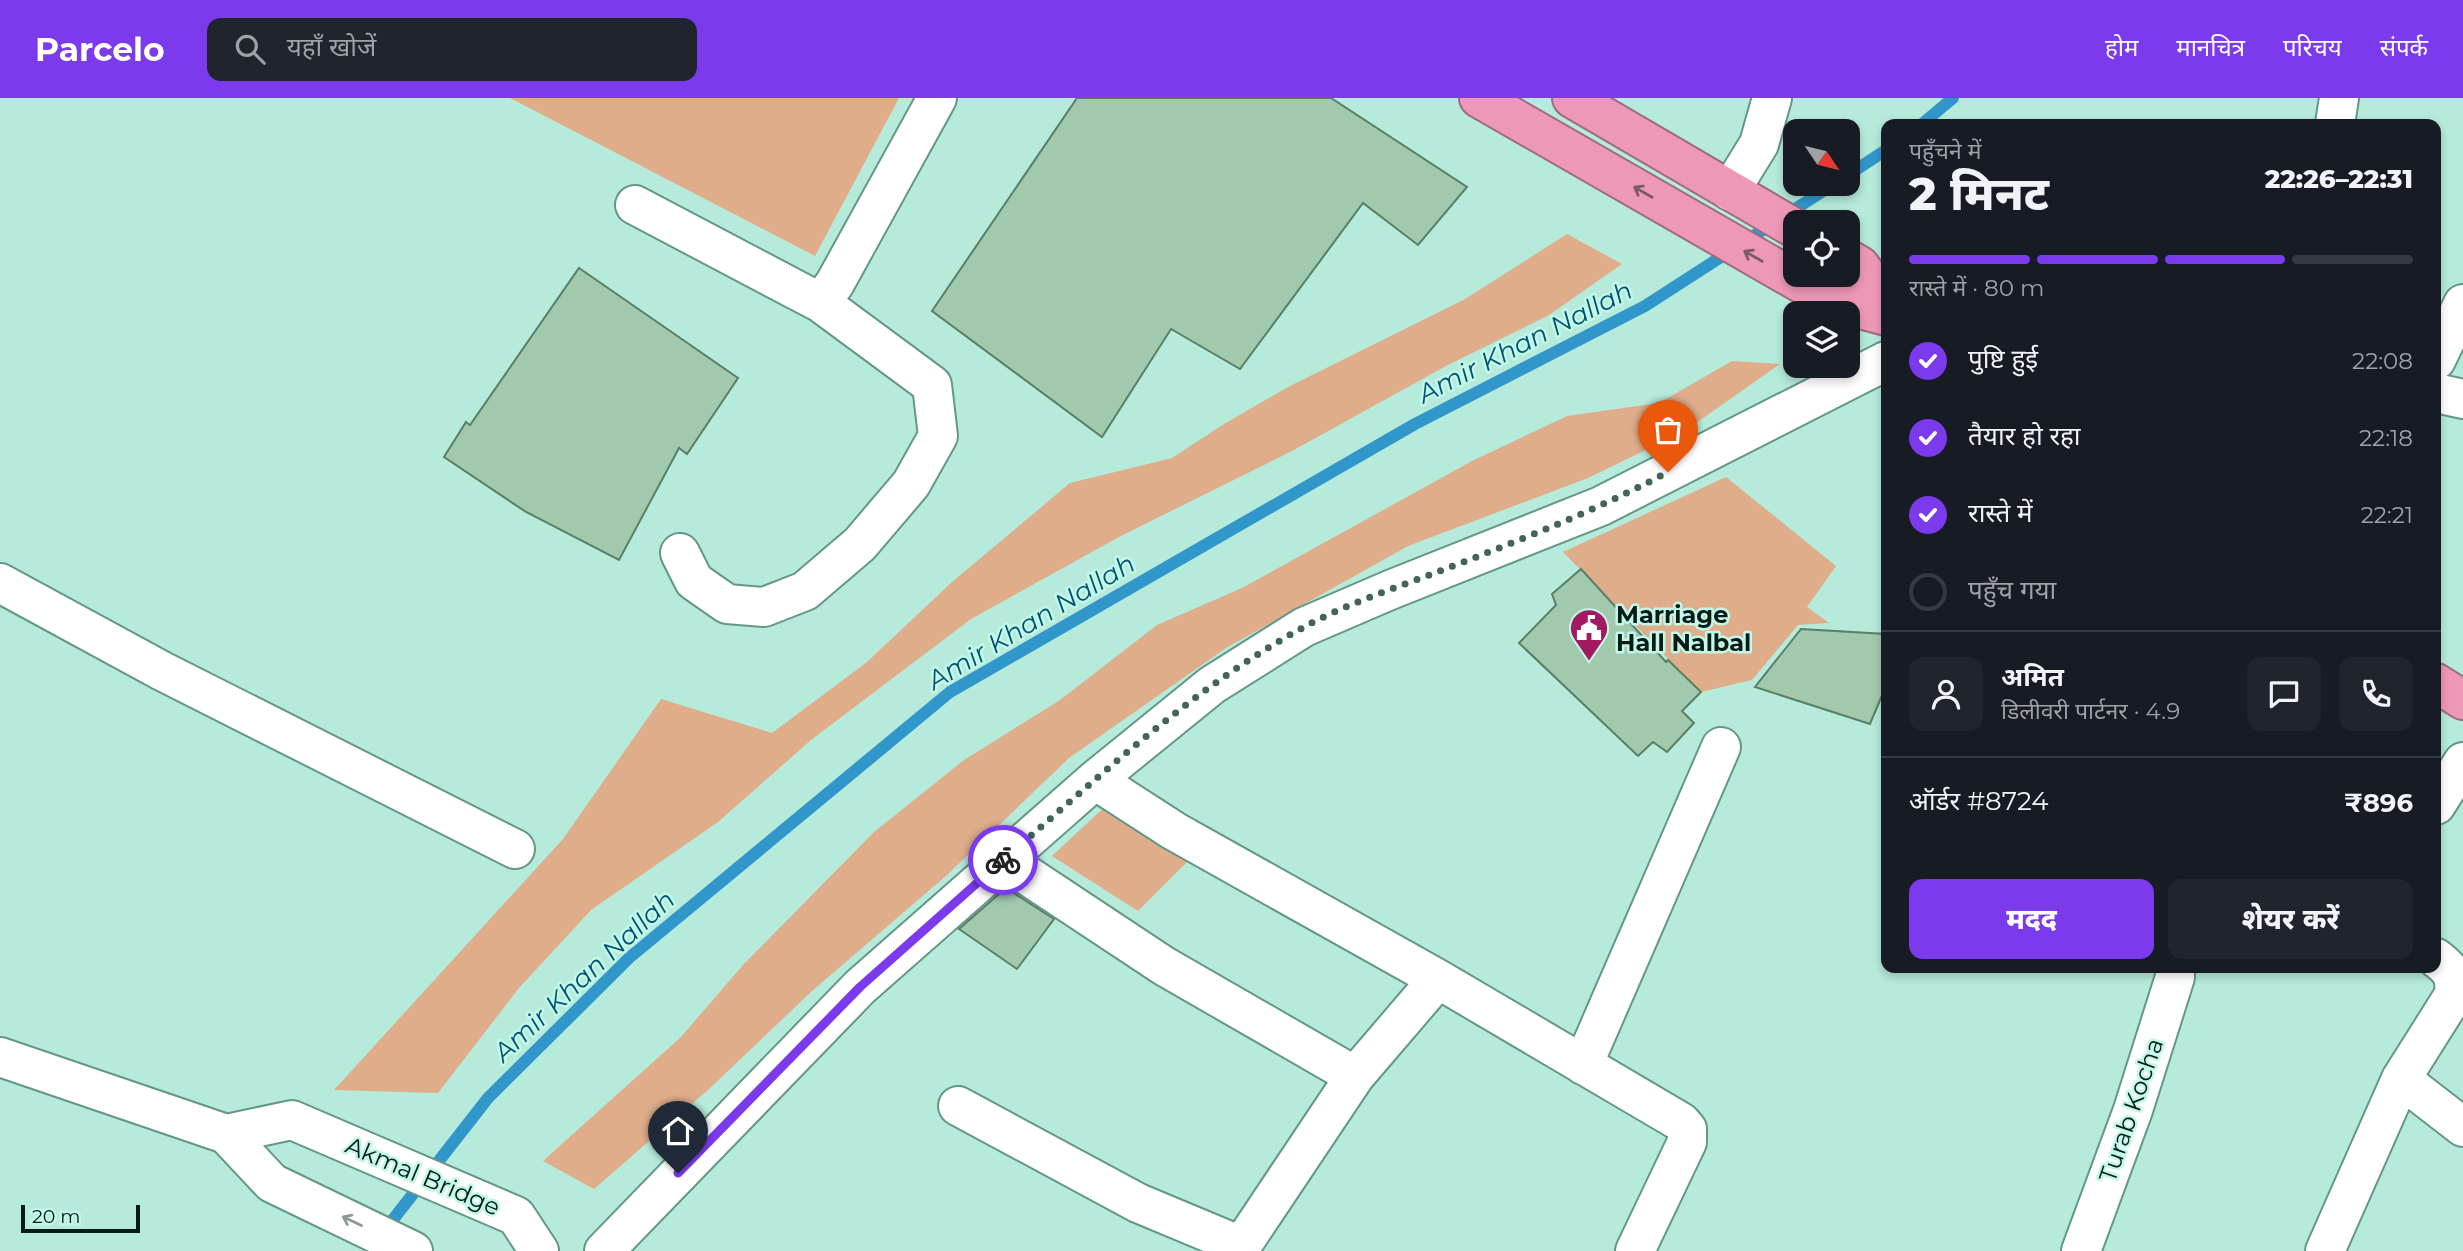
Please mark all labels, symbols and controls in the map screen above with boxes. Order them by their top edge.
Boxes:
search box [207,18,697,81]
text: Parcelo [35,29,165,69]
icon: search [231,30,269,68]
text: यहाँ खोजें [287,31,376,63]
text: होम [2105,33,2138,62]
text: मानचित्र [2176,33,2245,62]
text: परिचय [2283,33,2342,62]
text: संपर्क [2380,33,2428,62]
north arrow [1783,119,1860,196]
map controls [1783,119,1860,378]
text: पहुँचने में [1909,137,1981,165]
text: 22:26–22:31 [2265,163,2413,195]
text: 2 मिनट [1909,165,2049,222]
one-way arrow [1634,185,1654,199]
button: locate [1783,210,1860,287]
one-way arrow [1744,248,1764,262]
water label: Amir Khan Nallah [1411,274,1638,411]
text: रास्ते में · 80 m [1909,274,2044,302]
button: layers [1783,301,1860,378]
icon: check [1909,342,1947,380]
text: पुष्टि हुई [1968,343,2038,375]
text: 22:08 [2352,347,2413,375]
pin [1638,400,1698,472]
icon: bag [1649,411,1687,449]
icon: check [1909,419,1947,457]
text: तैयार हो रहा [1968,420,2081,452]
text: 22:18 [2359,424,2413,452]
icon: check [1909,496,1947,534]
text: रास्ते में [1968,497,2033,529]
text: 22:21 [2361,501,2413,529]
water label: Amir Khan Nallah [920,547,1141,698]
text: पहुँच गया [1968,574,2056,606]
place label: Marriage Hall Nalbal [1616,600,1751,657]
public building icon: Marriage Hall Nalbal [1568,607,1610,662]
button: person [1909,657,1983,731]
button: chat [2247,657,2321,731]
button: phone [2339,657,2413,731]
text: अमित [2001,661,2064,693]
text: डिलीवरी पार्टनर · 4.9 [2001,697,2180,725]
text: ऑर्डर #8724 [1909,785,2048,817]
text: ₹896 [2344,787,2413,819]
courier [968,825,1038,895]
icon: bike [984,841,1022,879]
button: मदद [1909,879,2154,959]
button: शेयर करें [2168,879,2413,959]
water label: Amir Khan Nallah [485,884,681,1070]
street label: Turab Kocha [2093,1034,2169,1186]
pin [648,1101,708,1173]
icon: home [659,1112,697,1150]
street label: Akmal Bridge [341,1130,505,1222]
scale bar [21,1202,140,1234]
text: 20 m [32,1205,80,1228]
one-way arrow [342,1214,363,1228]

